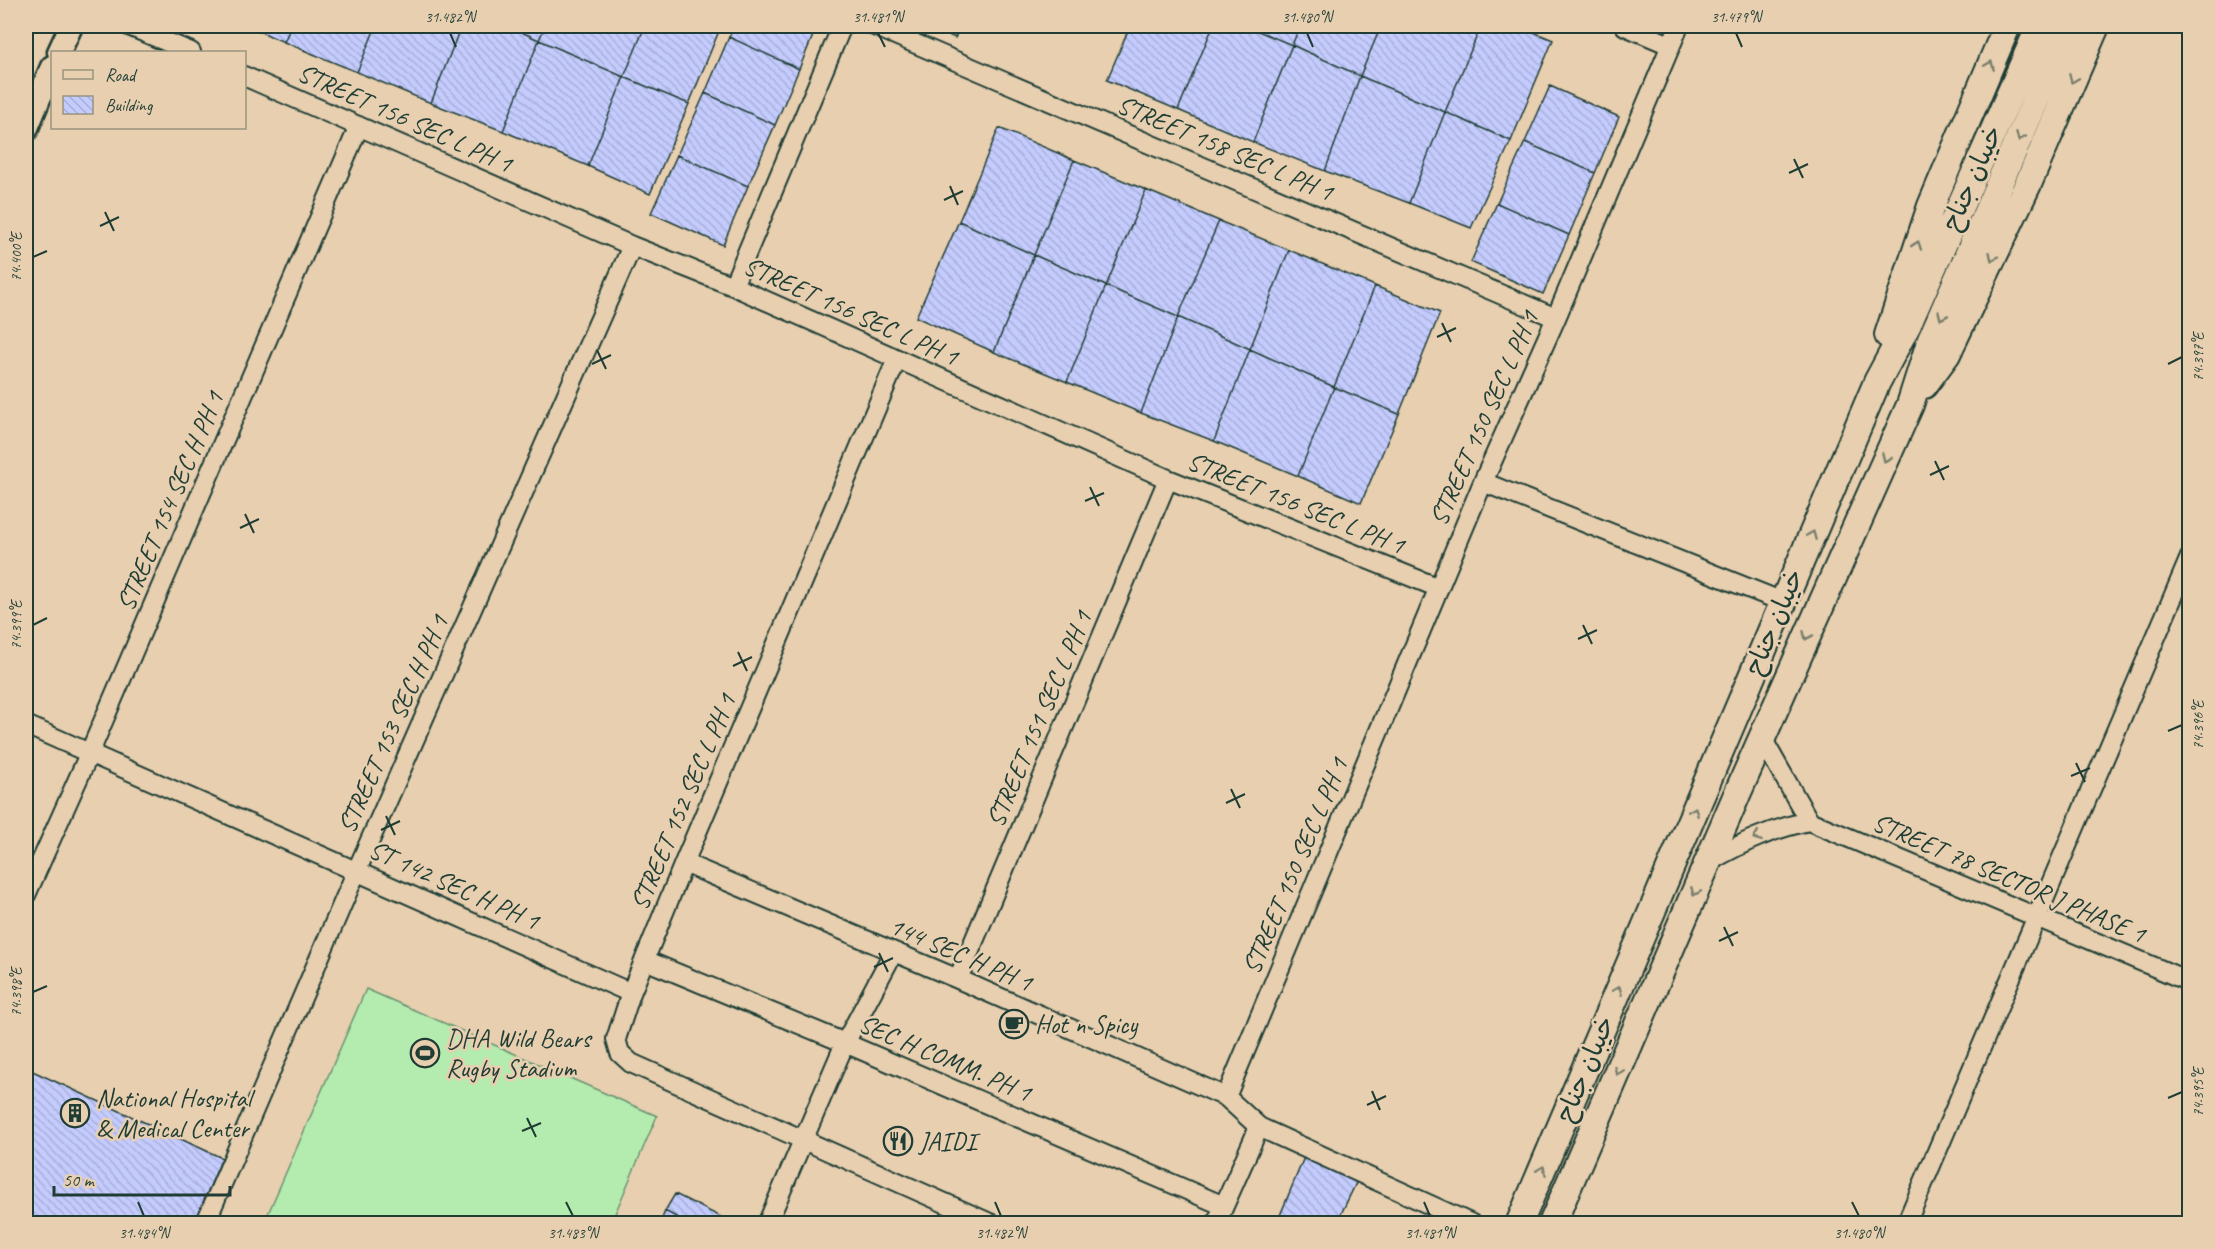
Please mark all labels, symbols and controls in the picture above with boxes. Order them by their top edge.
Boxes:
text: 31.482°N [425,8,478,27]
text: 31.481°N [853,8,906,27]
text: 31.480°N [1282,8,1335,27]
text: 31.479°N [1711,8,1764,27]
legend [51,51,246,129]
street label: STREET 156 SEC L PH 1 [293,56,519,181]
one-way arrow [1983,60,1995,71]
text: Road [105,64,138,86]
one-way arrow [2068,73,2080,84]
street label: STREET 158 SEC L PH 1 [1112,88,1339,209]
text: Building [105,94,154,116]
street label: خیبان جناح [1934,120,2011,236]
one-way arrow [2015,131,2027,142]
text: 74.400°E [7,230,26,281]
one-way arrow [1909,240,1922,251]
street label: STREET 156 SEC L PH 1 [739,249,965,374]
one-way arrow [1988,251,2000,262]
street label: STREET 150 SEC L PH 1 [1422,304,1547,530]
one-way arrow [1937,309,1949,320]
text: 74.397°E [2189,330,2208,381]
street label: STREET 154 SEC H PH 1 [109,385,232,616]
street label: STREET 156 SEC L PH 1 [1183,444,1411,562]
one-way arrow [1882,452,1894,463]
one-way arrow [1805,530,1817,541]
street label: خیبان جناح [1737,564,1812,680]
text: 74.399°E [7,598,26,649]
street label: STREET 151 SEC L PH 1 [979,605,1100,832]
street label: STREET 153 SEC H PH 1 [330,609,456,838]
one-way arrow [1802,630,1814,641]
street label: STREET 152 SEC L PH 1 [623,688,744,915]
text: 74.396°E [2189,698,2208,749]
street label: STREET 150 SEC L PH 1 [1235,752,1356,979]
one-way arrow [1687,806,1699,817]
street label: STREET 78 SECTOR J PHASE 1 [1868,806,2152,951]
one-way arrow [1752,829,1762,842]
street label: ST 142 SEC H PH 1 [364,833,546,938]
one-way arrow [1690,885,1702,896]
street label: 144 SEC H PH 1 [885,909,1039,999]
text: 74.398°E [7,965,26,1016]
one-way arrow [1611,985,1623,996]
street label: SEC H COMM. PH 1 [854,1007,1037,1110]
cafe icon: Hot n Spicy [998,1008,1030,1040]
place label: Hot n Spicy [1035,1008,1139,1041]
street label: خیبان جناح [1548,1011,1623,1127]
place label: DHA Wild Bears Rugby Stadium [446,1022,593,1085]
sports icon: DHA Wild Bears Rugby Stadium [409,1037,441,1069]
one-way arrow [1613,1065,1625,1076]
text: 74.395°E [2189,1065,2208,1116]
place label: National Hospital & Medical Center [96,1082,256,1145]
building icon: National Hospital & Medical Center [59,1097,91,1129]
restaurant icon: JAIDI [882,1125,914,1157]
place label: JAIDI [917,1125,981,1158]
scale bar [54,1159,230,1197]
one-way arrow [1535,1165,1547,1176]
text: 50 m [63,1169,96,1191]
text: 31.484°N [119,1224,172,1243]
text: 31.483°N [548,1224,601,1243]
text: 31.482°N [976,1224,1029,1243]
text: 31.481°N [1405,1224,1458,1243]
text: 31.480°N [1834,1224,1887,1243]

